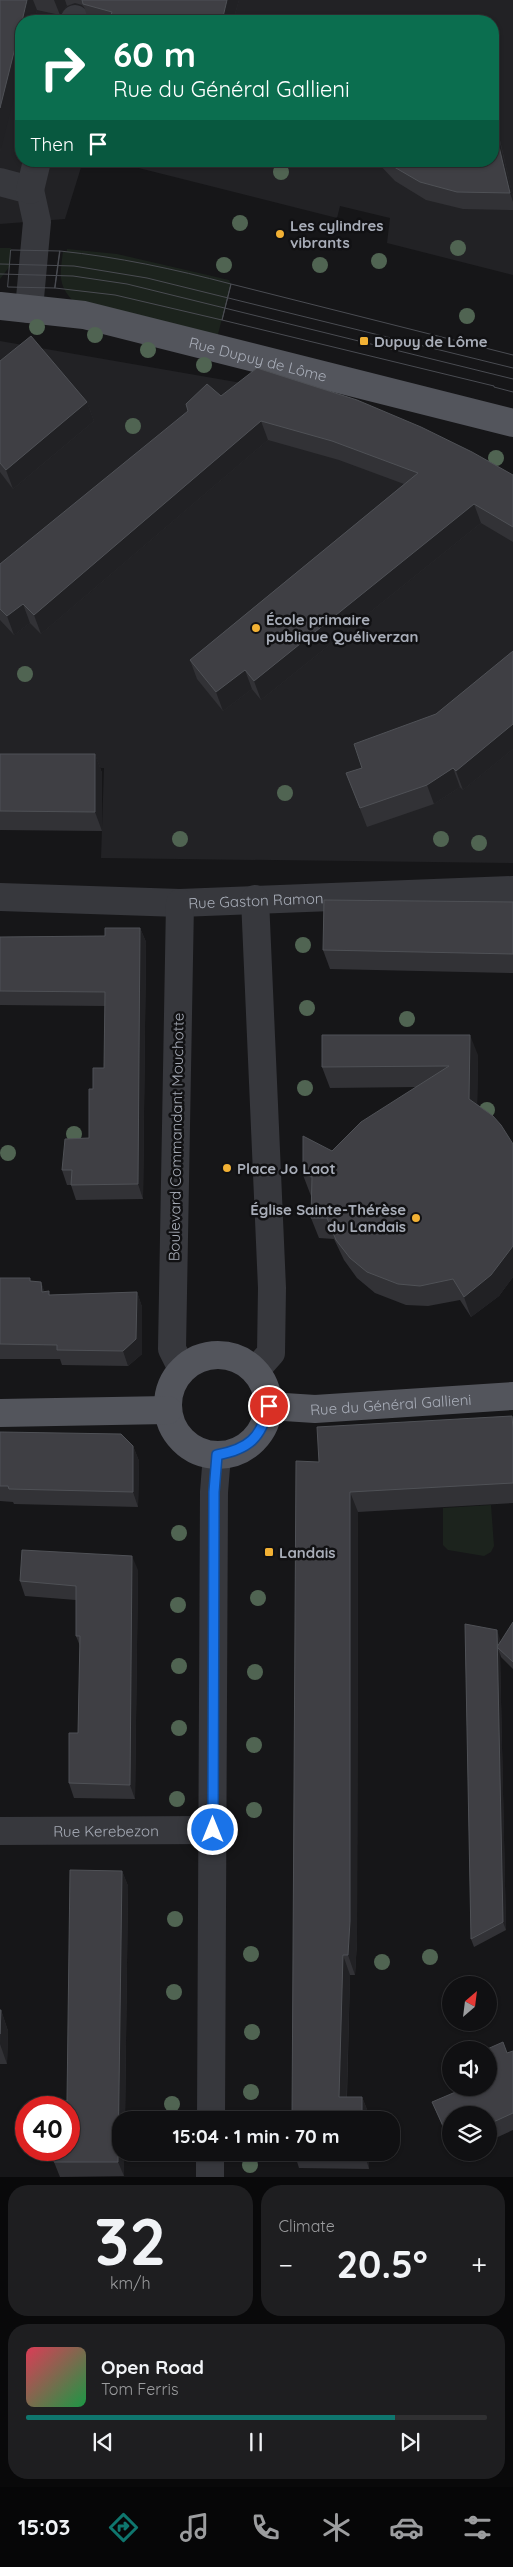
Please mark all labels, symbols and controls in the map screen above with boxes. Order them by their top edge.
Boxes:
text: 60 m [113,32,196,76]
icon: right [30,35,95,100]
text: Rue du Général Gallieni [113,75,350,103]
icon: arrive [84,130,112,158]
text: Then [30,132,74,156]
place label: Les cylindres vibrants [290,216,384,252]
marker: Les cylindres vibrants [274,228,286,240]
street label: Rue Dupuy de Lôme [187,332,329,385]
place label: Dupuy de Lôme [374,332,488,351]
marker: Dupuy de Lôme [358,335,370,347]
place label: École primaire publique Quéliverzan [266,610,418,646]
marker: École primaire publique Quéliverzan [250,622,262,634]
street label: Rue Gaston Ramon [188,888,324,912]
street label: Boulevard Commandant Mouchotte [164,1013,188,1261]
place label: Place Jo Laot [237,1159,336,1178]
marker: Place Jo Laot [221,1162,233,1174]
place label: Église Sainte-Thérèse du Landais [250,1200,406,1236]
marker: Église Sainte-Thérèse du Landais [410,1212,422,1224]
pin [248,1385,290,1427]
street label: Rue du Général Gallieni [309,1389,472,1419]
icon: arrive [255,1392,283,1420]
place label: Landais [279,1543,335,1562]
marker: Landais [263,1546,275,1558]
position arrow [186,1803,238,1855]
street label: Rue Kerebezon [53,1821,159,1840]
north arrow [442,1976,498,2031]
map controls [442,1976,497,2161]
button: sound [442,2041,497,2096]
speed limit sign: 40 [15,2096,80,2161]
button: layers [442,2106,497,2161]
text: 15:04 · 1 min · 70 m [172,2124,340,2148]
text: 32 [94,2200,166,2281]
text: Climate [279,2216,335,2236]
text: 20.5° [337,2240,428,2288]
text: − [279,2247,293,2282]
text: + [471,2247,487,2282]
text: km/h [110,2273,151,2293]
text: Open Road [101,2355,204,2379]
text: Tom Ferris [101,2379,178,2399]
icon: previous [89,2428,117,2456]
icon: pause [242,2428,270,2456]
icon: next [396,2428,424,2456]
icon: directions [106,2510,141,2545]
icon: music [177,2510,212,2545]
icon: phone [248,2510,283,2545]
icon: climate [319,2510,354,2545]
icon: car [389,2510,424,2545]
icon: filters [460,2510,495,2545]
text: 15:03 [18,2513,70,2541]

